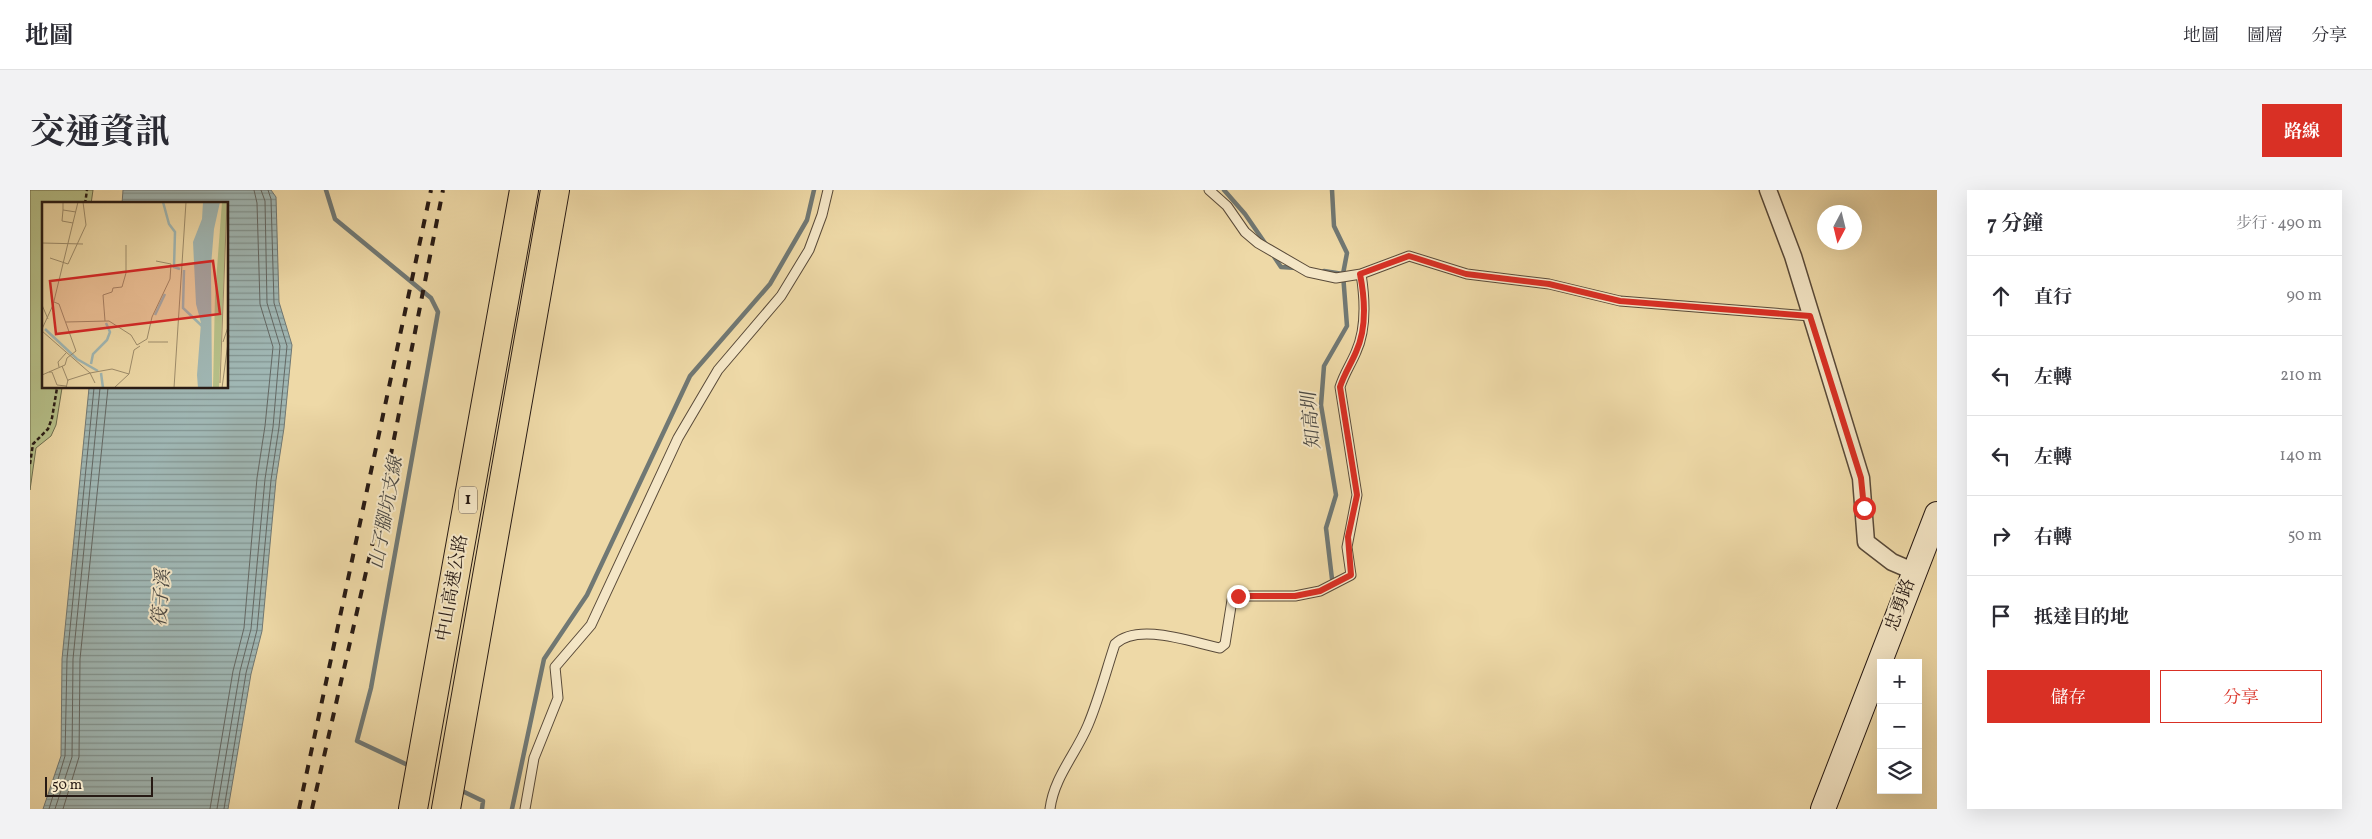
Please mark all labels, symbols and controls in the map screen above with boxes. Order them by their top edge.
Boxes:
text: 地圖 [25,20,73,54]
text: 地圖 [2183,24,2219,49]
text: 圖層 [2247,24,2283,49]
text: 分享 [2311,24,2347,49]
button: 路線 [2262,104,2342,157]
text: 交通資訊 [30,110,170,158]
inset map [42,202,229,389]
north arrow [1817,205,1862,250]
text: 7 分鐘 [1987,210,2043,239]
text: 步行 · 490 m [2236,213,2322,235]
icon: ahead [1987,282,2015,310]
text: 直行 [2034,285,2072,311]
text: 90 m [2286,285,2322,307]
icon: left [1987,362,2015,390]
text: 左轉 [2034,365,2072,391]
text: 210 m [2280,365,2322,387]
water label: 知高圳 [1296,388,1327,451]
icon: left [1987,442,2015,470]
text: 左轉 [2034,445,2072,471]
text: 140 m [2280,445,2322,467]
water label: 山子腳坑支線 [364,453,410,571]
road number: 1 [459,486,477,514]
route start [1853,497,1876,520]
icon: right [1987,522,2015,550]
text: 右轉 [2034,525,2072,551]
text: 50 m [2288,525,2322,547]
street label: 中山高速公路 [431,533,475,643]
water label: 筏子溪 [147,567,177,627]
street label: 忠勇路 [1880,575,1922,635]
route end [1227,585,1250,608]
icon: arrive [1987,602,2015,630]
text: 抵達目的地 [2034,605,2129,631]
map controls [1877,659,1922,794]
button: + [1877,659,1922,704]
button: 儲存 [1987,670,2150,723]
button: 分享 [2160,670,2322,723]
button: − [1877,704,1922,749]
button: layers [1877,749,1922,794]
scale bar [45,774,152,797]
text: 50 m [52,776,82,795]

